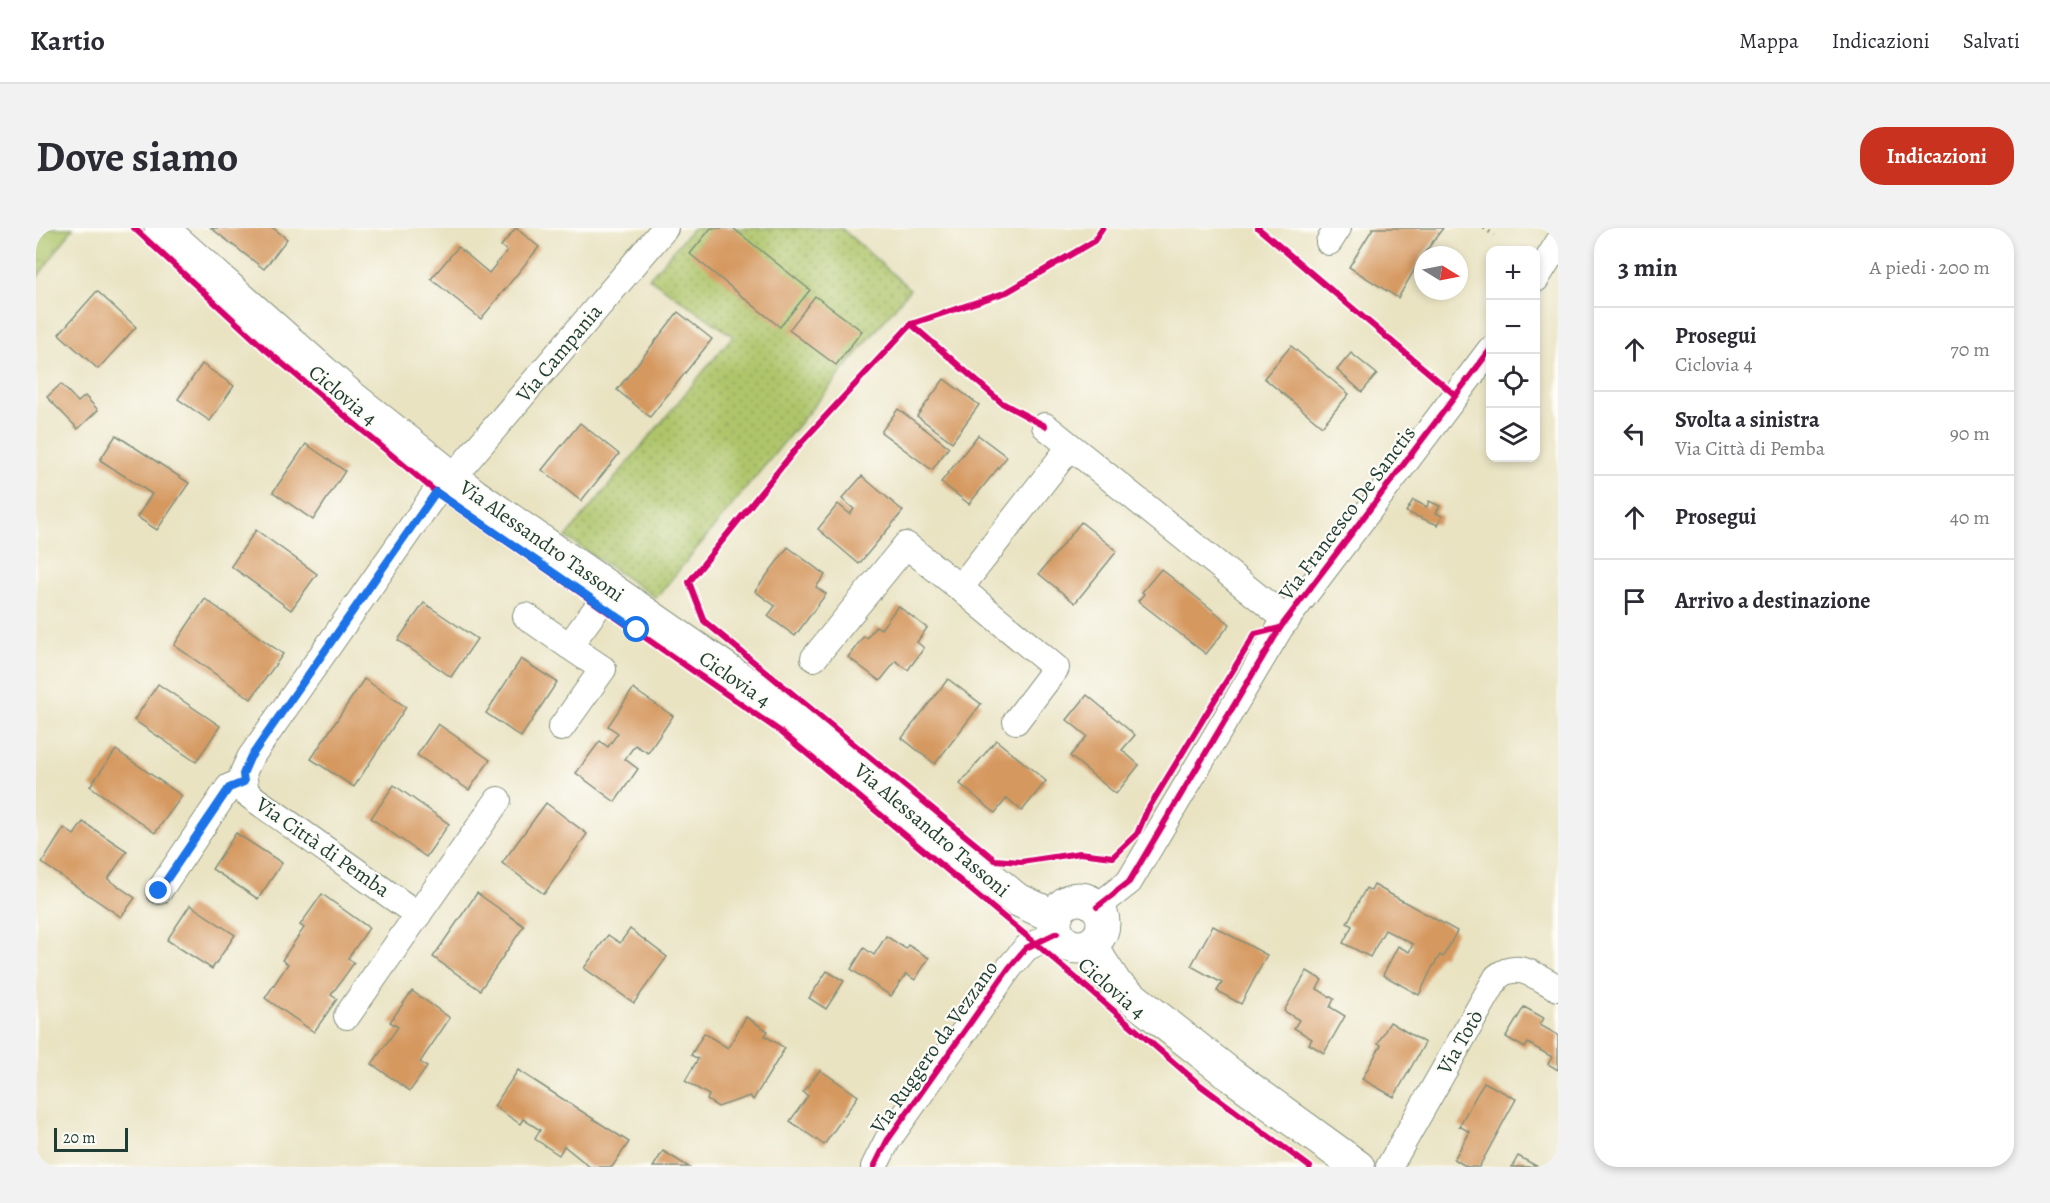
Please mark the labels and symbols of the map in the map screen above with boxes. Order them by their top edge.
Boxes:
north arrow [1414,246,1468,300]
street label: Via Campania [509,298,609,409]
street label: Ciclovia 4 [303,358,383,432]
street label: Via Francesco De Sanctis [1272,420,1422,607]
street label: Via Alessandro Tassoni [453,473,630,608]
route start [623,616,649,642]
street label: Ciclovia 4 [694,644,776,714]
street label: Via Alessandro Tassoni [848,756,1016,903]
street label: Via Città di Pemba [250,790,396,904]
route end [145,877,171,903]
street label: Ciclovia 4 [1072,951,1152,1025]
street label: Via Ruggero da Vezzano [863,955,1004,1140]
street label: Via Totò [1430,1005,1490,1080]
scale bar [54,1125,128,1152]

